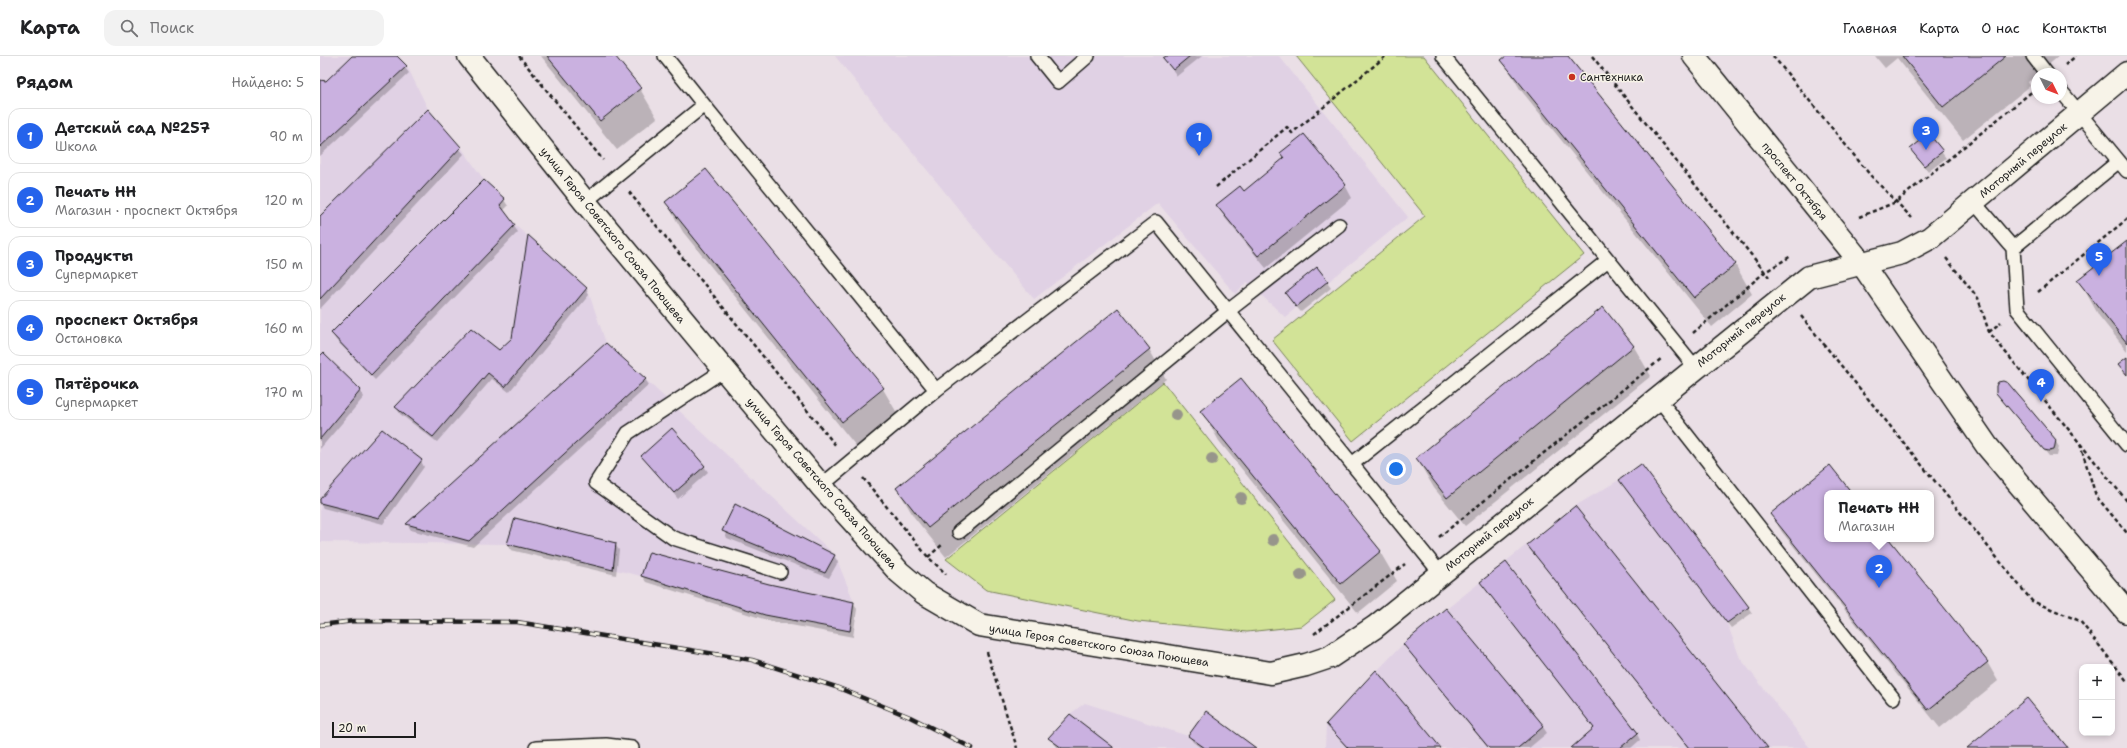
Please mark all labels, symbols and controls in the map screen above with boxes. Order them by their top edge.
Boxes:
search box [104,10,384,46]
text: Карта [20,15,80,40]
icon: search [118,17,140,39]
text: Поиск [150,18,194,38]
text: Главная [1843,19,1897,37]
text: Карта [1919,19,1959,37]
text: О нас [1981,19,2020,37]
text: Контакты [2042,19,2107,37]
north arrow [2031,68,2067,104]
place label: Сантехника [1580,70,1643,85]
text: Рядом [16,71,73,93]
marker: Сантехника [1567,72,1577,82]
text: Найдено: 5 [231,74,304,91]
pin: 3 [1913,117,1939,150]
text: Детский сад №257 [55,118,210,138]
street label: Моторный переулок [1976,119,2070,202]
pin: 1 [1186,123,1212,156]
text: 1 [27,128,33,145]
text: 90 m [269,128,303,145]
text: Школа [55,138,97,155]
street label: проспект Октября [1758,139,1831,224]
street label: улица Героя Советского Союза Поющева [537,144,689,327]
text: Печать НН [55,182,136,202]
text: 2 [25,192,35,209]
text: 120 m [265,192,303,209]
text: Магазин · проспект Октября [55,202,238,219]
pin: 5 [2086,243,2112,276]
text: Продукты [55,246,133,266]
text: 3 [25,256,35,273]
text: 150 m [265,256,303,273]
text: Супермаркет [55,266,138,283]
street label: Моторный переулок [1694,290,1789,371]
text: проспект Октября [55,310,198,330]
text: 4 [25,320,35,337]
text: 160 m [265,320,303,337]
text: Остановка [55,330,122,347]
pin: 4 [2028,369,2054,402]
text: Пятёрочка [55,374,139,394]
text: 5 [26,384,34,401]
text: 170 m [265,384,303,401]
text: Супермаркет [55,394,138,411]
street label: улица Героя Советского Союза Поющева [743,394,900,572]
your location [1386,459,1406,479]
popup [1824,490,1934,542]
street label: Моторный переулок [1442,494,1537,575]
text: Печать НН [1838,498,1920,518]
text: Магазин [1838,518,1895,535]
pin: 2 [1866,555,1892,588]
street label: улица Героя Советского Союза Поющева [988,621,1210,670]
map controls [2079,664,2115,736]
button: + [2079,664,2115,700]
button: − [2079,700,2115,736]
scale bar [332,720,416,739]
text: 20 m [338,721,366,736]

